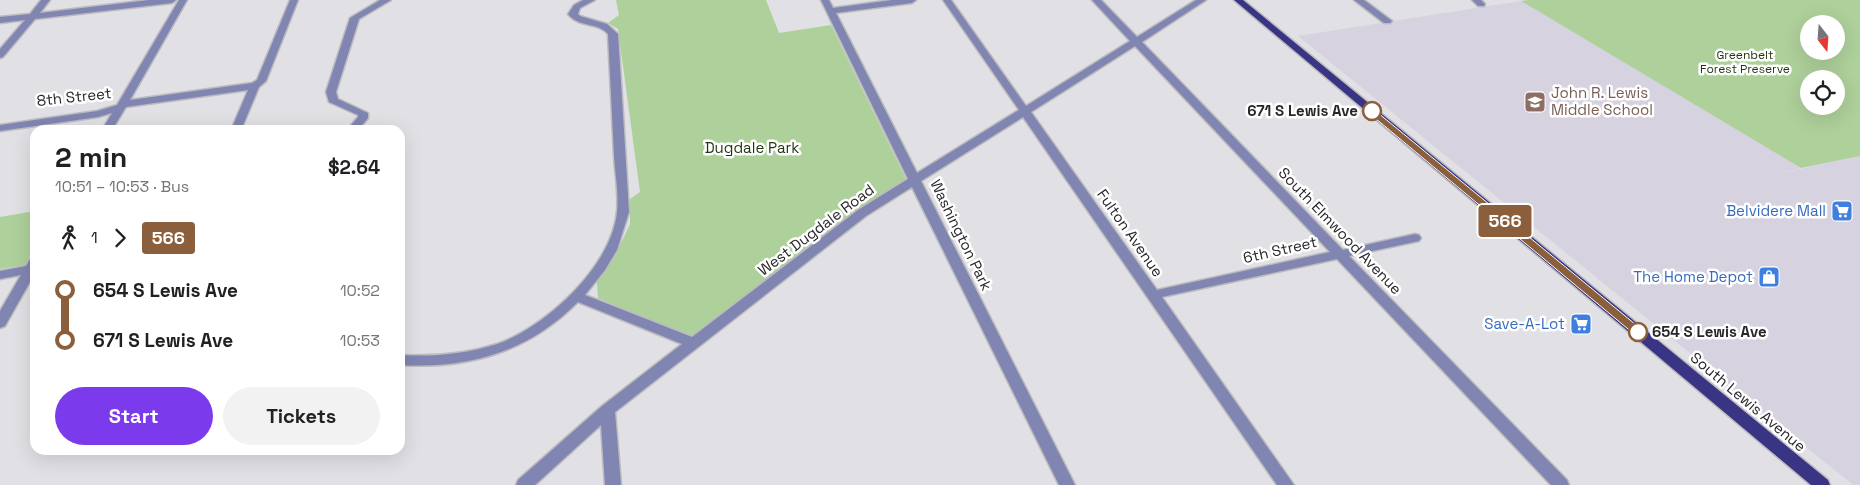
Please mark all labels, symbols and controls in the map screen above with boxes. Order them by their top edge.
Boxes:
north arrow [1800,15,1845,60]
map controls [1800,15,1845,115]
park label: Greenbelt Forest Preserve [1700,47,1790,77]
button: locate [1800,70,1845,115]
street label: 8th Street [36,83,112,110]
place label: John R. Lewis Middle School [1551,83,1653,119]
school or university icon: John R. Lewis Middle School [1523,90,1547,114]
place label: 671 S Lewis Ave [1247,101,1358,120]
marker: 671 S Lewis Ave [1362,101,1382,121]
park label: Dugdale Park [705,138,799,157]
text: 2 min [55,139,127,175]
text: $2.64 [328,155,380,180]
street label: South Elmwood Avenue [1275,163,1406,298]
text: 10:51 – 10:53 · Bus [55,176,189,197]
street label: Washington Park [926,176,997,293]
street label: West Dugdale Road [754,180,878,279]
street label: Fulton Avenue [1093,185,1168,280]
supermarket icon: Belvidere Mall [1830,199,1854,223]
place label: Belvidere Mall [1726,201,1826,220]
line badge: 566 [1476,205,1534,237]
text: 566 [1488,209,1522,232]
icon: walk [55,224,83,252]
icon: forward [106,224,134,252]
text: 566 [152,226,185,249]
text: 1 [91,227,98,248]
street label: 6th Street [1241,232,1319,267]
shop icon: The Home Depot [1757,265,1781,289]
place label: The Home Depot [1633,267,1753,286]
text: 654 S Lewis Ave [93,278,238,303]
text: 10:52 [340,280,380,301]
supermarket icon: Save-A-Lot [1569,312,1593,336]
place label: Save-A-Lot [1484,314,1565,333]
marker: 654 S Lewis Ave [1628,322,1648,342]
place label: 654 S Lewis Ave [1652,322,1767,341]
text: 671 S Lewis Ave [93,328,233,353]
text: 10:53 [340,330,380,351]
street label: South Lewis Avenue [1687,348,1810,455]
button: Start [55,387,213,445]
button: Tickets [223,387,380,445]

